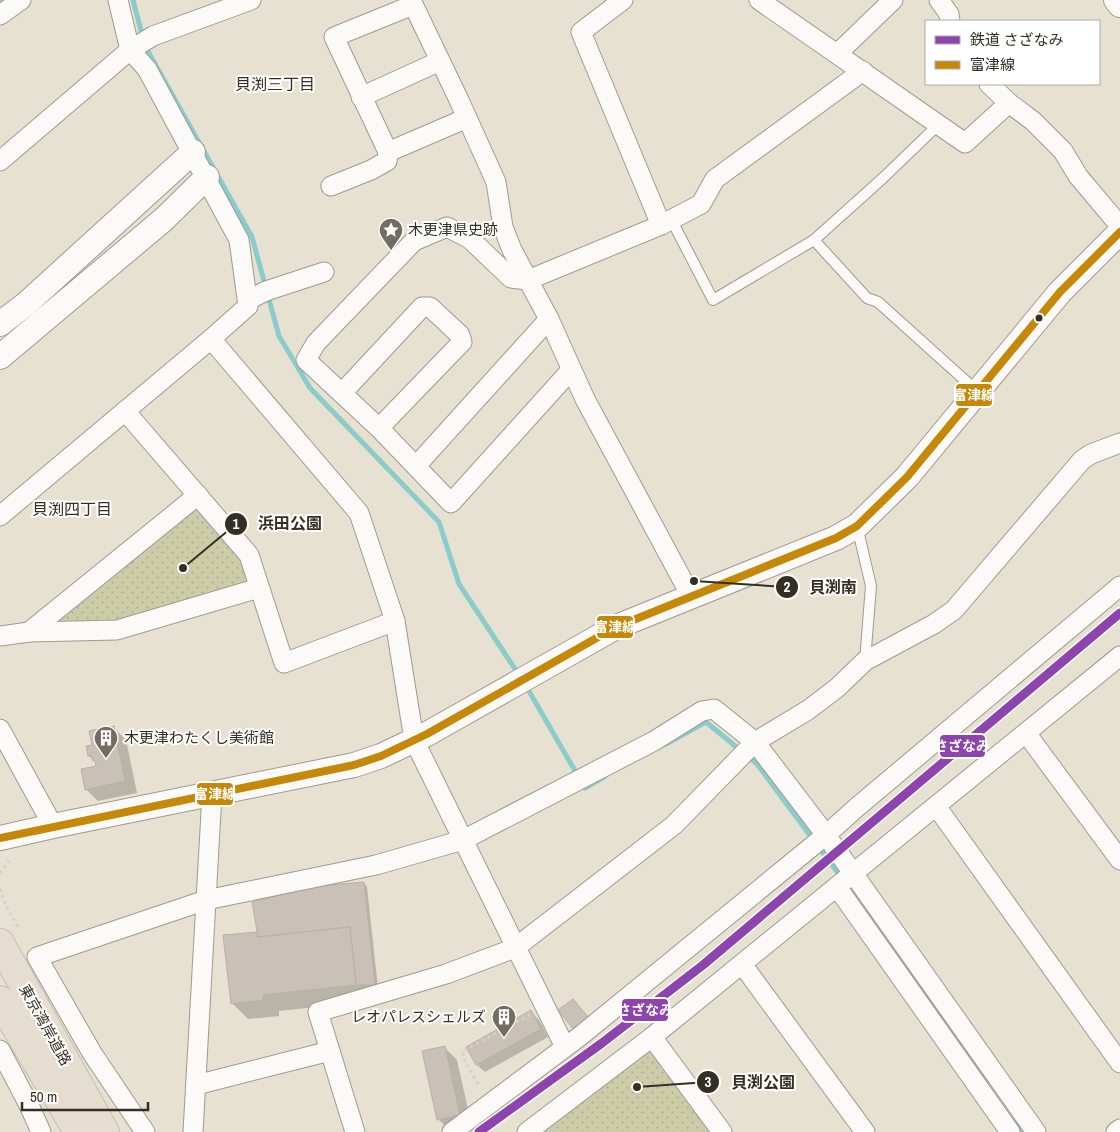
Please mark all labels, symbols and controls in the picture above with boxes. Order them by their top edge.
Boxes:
legend [925,20,1100,85]
text: 鉄道 さざなみ [970,29,1063,50]
text: 富津線 [970,54,1015,75]
district label: 貝渕三丁目 [235,73,315,95]
place icon: 木更津県史跡 [378,217,404,251]
place label: 木更津県史跡 [408,219,498,240]
unlabelled marker [1034,313,1044,323]
line badge: 富津線 [955,383,993,407]
text: 富津線 [953,386,995,404]
district label: 貝渕四丁目 [32,498,112,520]
callout: 浜田公園 [223,508,332,539]
text: 浜田公園 [258,512,322,534]
text: 1 [233,513,240,534]
callout: 貝渕南 [774,572,867,603]
text: 2 [784,576,791,597]
text: 貝渕南 [809,576,857,598]
line badge: 富津線 [596,615,634,639]
text: 富津線 [594,618,636,636]
building icon: 木更津わたくし美術館 [93,725,119,759]
place label: 木更津わたくし美術館 [124,727,274,748]
line badge: さざなみ [939,734,986,758]
text: さざなみ [934,737,990,755]
line badge: 富津線 [196,782,234,806]
text: 富津線 [194,785,236,803]
street label: 東京湾岸道路 [14,980,76,1069]
line badge: さざなみ [621,998,669,1022]
text: さざなみ [617,1001,673,1019]
building icon: レオパレスシェルズ [491,1004,517,1038]
place label: レオパレスシェルズ [351,1006,486,1027]
callout: 貝渕公園 [696,1067,805,1098]
text: 3 [705,1071,712,1092]
text: 貝渕公園 [731,1071,795,1093]
scale bar [22,1080,149,1112]
text: 50 m [30,1086,57,1107]

